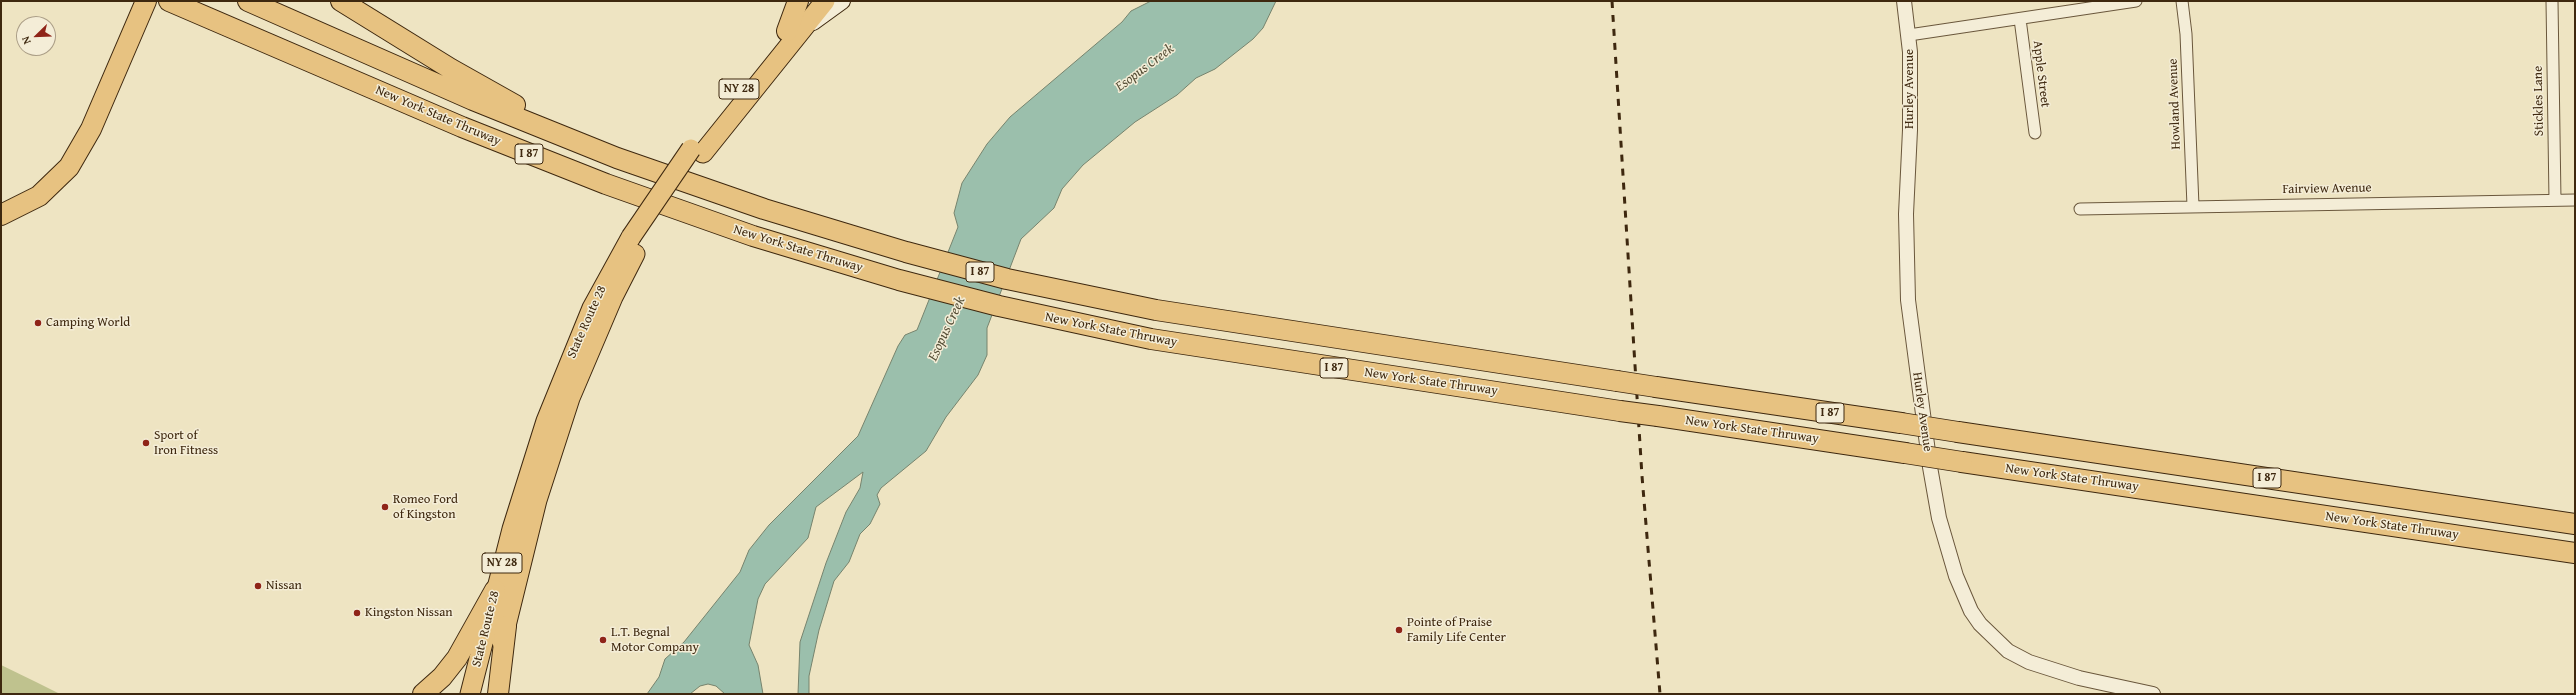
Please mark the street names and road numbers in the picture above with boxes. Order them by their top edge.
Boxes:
street label: Apple Street [2029,40,2053,108]
street label: Hurley Avenue [1902,49,1918,129]
street label: Howland Avenue [2166,58,2184,150]
street label: Stickles Lane [2531,66,2547,136]
road number: NY 28 [719,79,759,99]
street label: New York State Thruway [373,83,503,149]
road number: I 87 [515,144,543,164]
street label: Fairview Avenue [2282,180,2372,198]
street label: New York State Thruway [731,222,865,276]
road number: I 87 [966,262,994,282]
street label: State Route 28 [564,283,610,361]
street label: New York State Thruway [1044,310,1178,350]
road number: I 87 [1320,358,1348,378]
street label: New York State Thruway [1363,365,1499,399]
street label: Hurley Avenue [1909,371,1935,453]
road number: I 87 [1816,403,1844,423]
street label: New York State Thruway [1684,413,1820,447]
street label: New York State Thruway [2004,461,2140,495]
road number: I 87 [2253,468,2281,488]
street label: New York State Thruway [2324,509,2460,543]
road number: NY 28 [482,553,522,573]
street label: State Route 28 [469,589,503,669]

